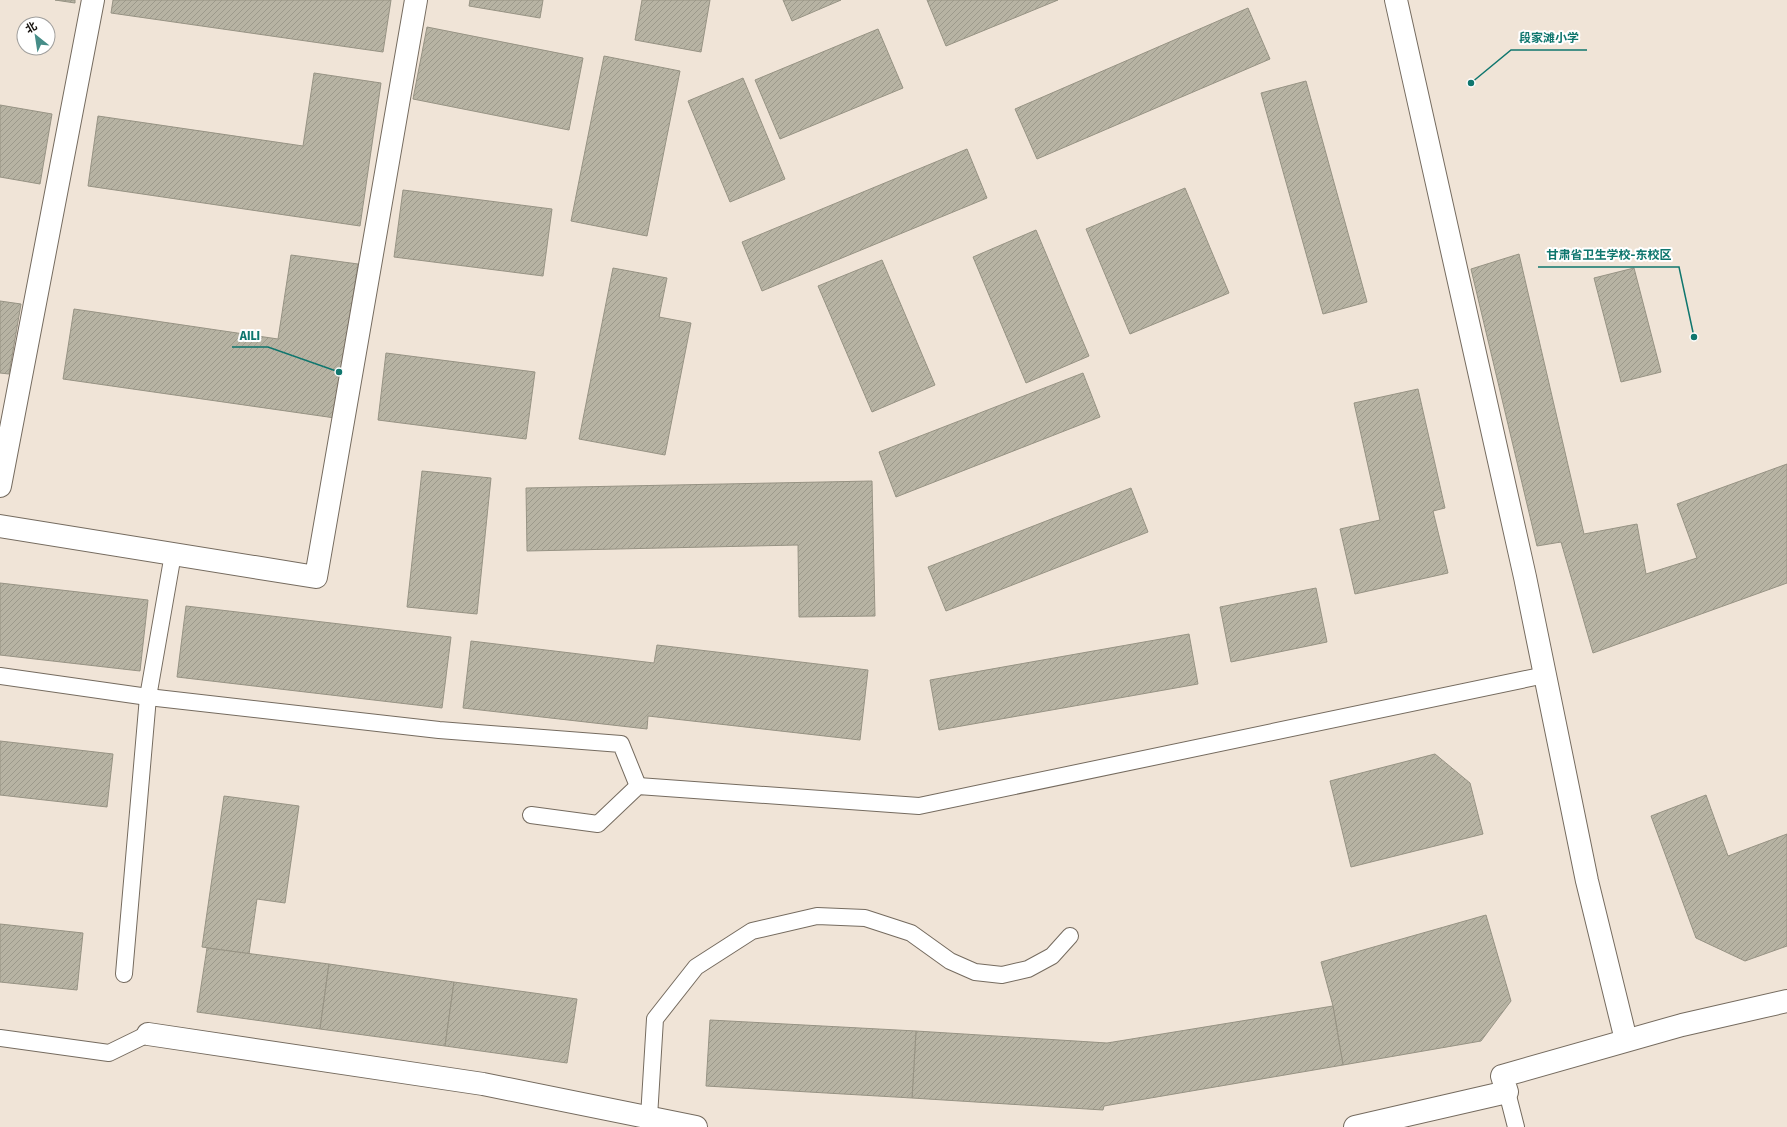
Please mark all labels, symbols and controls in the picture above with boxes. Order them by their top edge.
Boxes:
north arrow [16,16,56,56]
text: 北 [23,19,39,36]
callout: 段家滩小学 [1511,26,1587,50]
text: 段家滩小学 [1519,31,1579,45]
callout: 甘肃省卫生学校-东校区 [1538,243,1679,267]
text: 甘肃省卫生学校-东校区 [1547,248,1671,262]
callout: AILI [232,323,268,347]
text: AILI [239,329,260,343]

